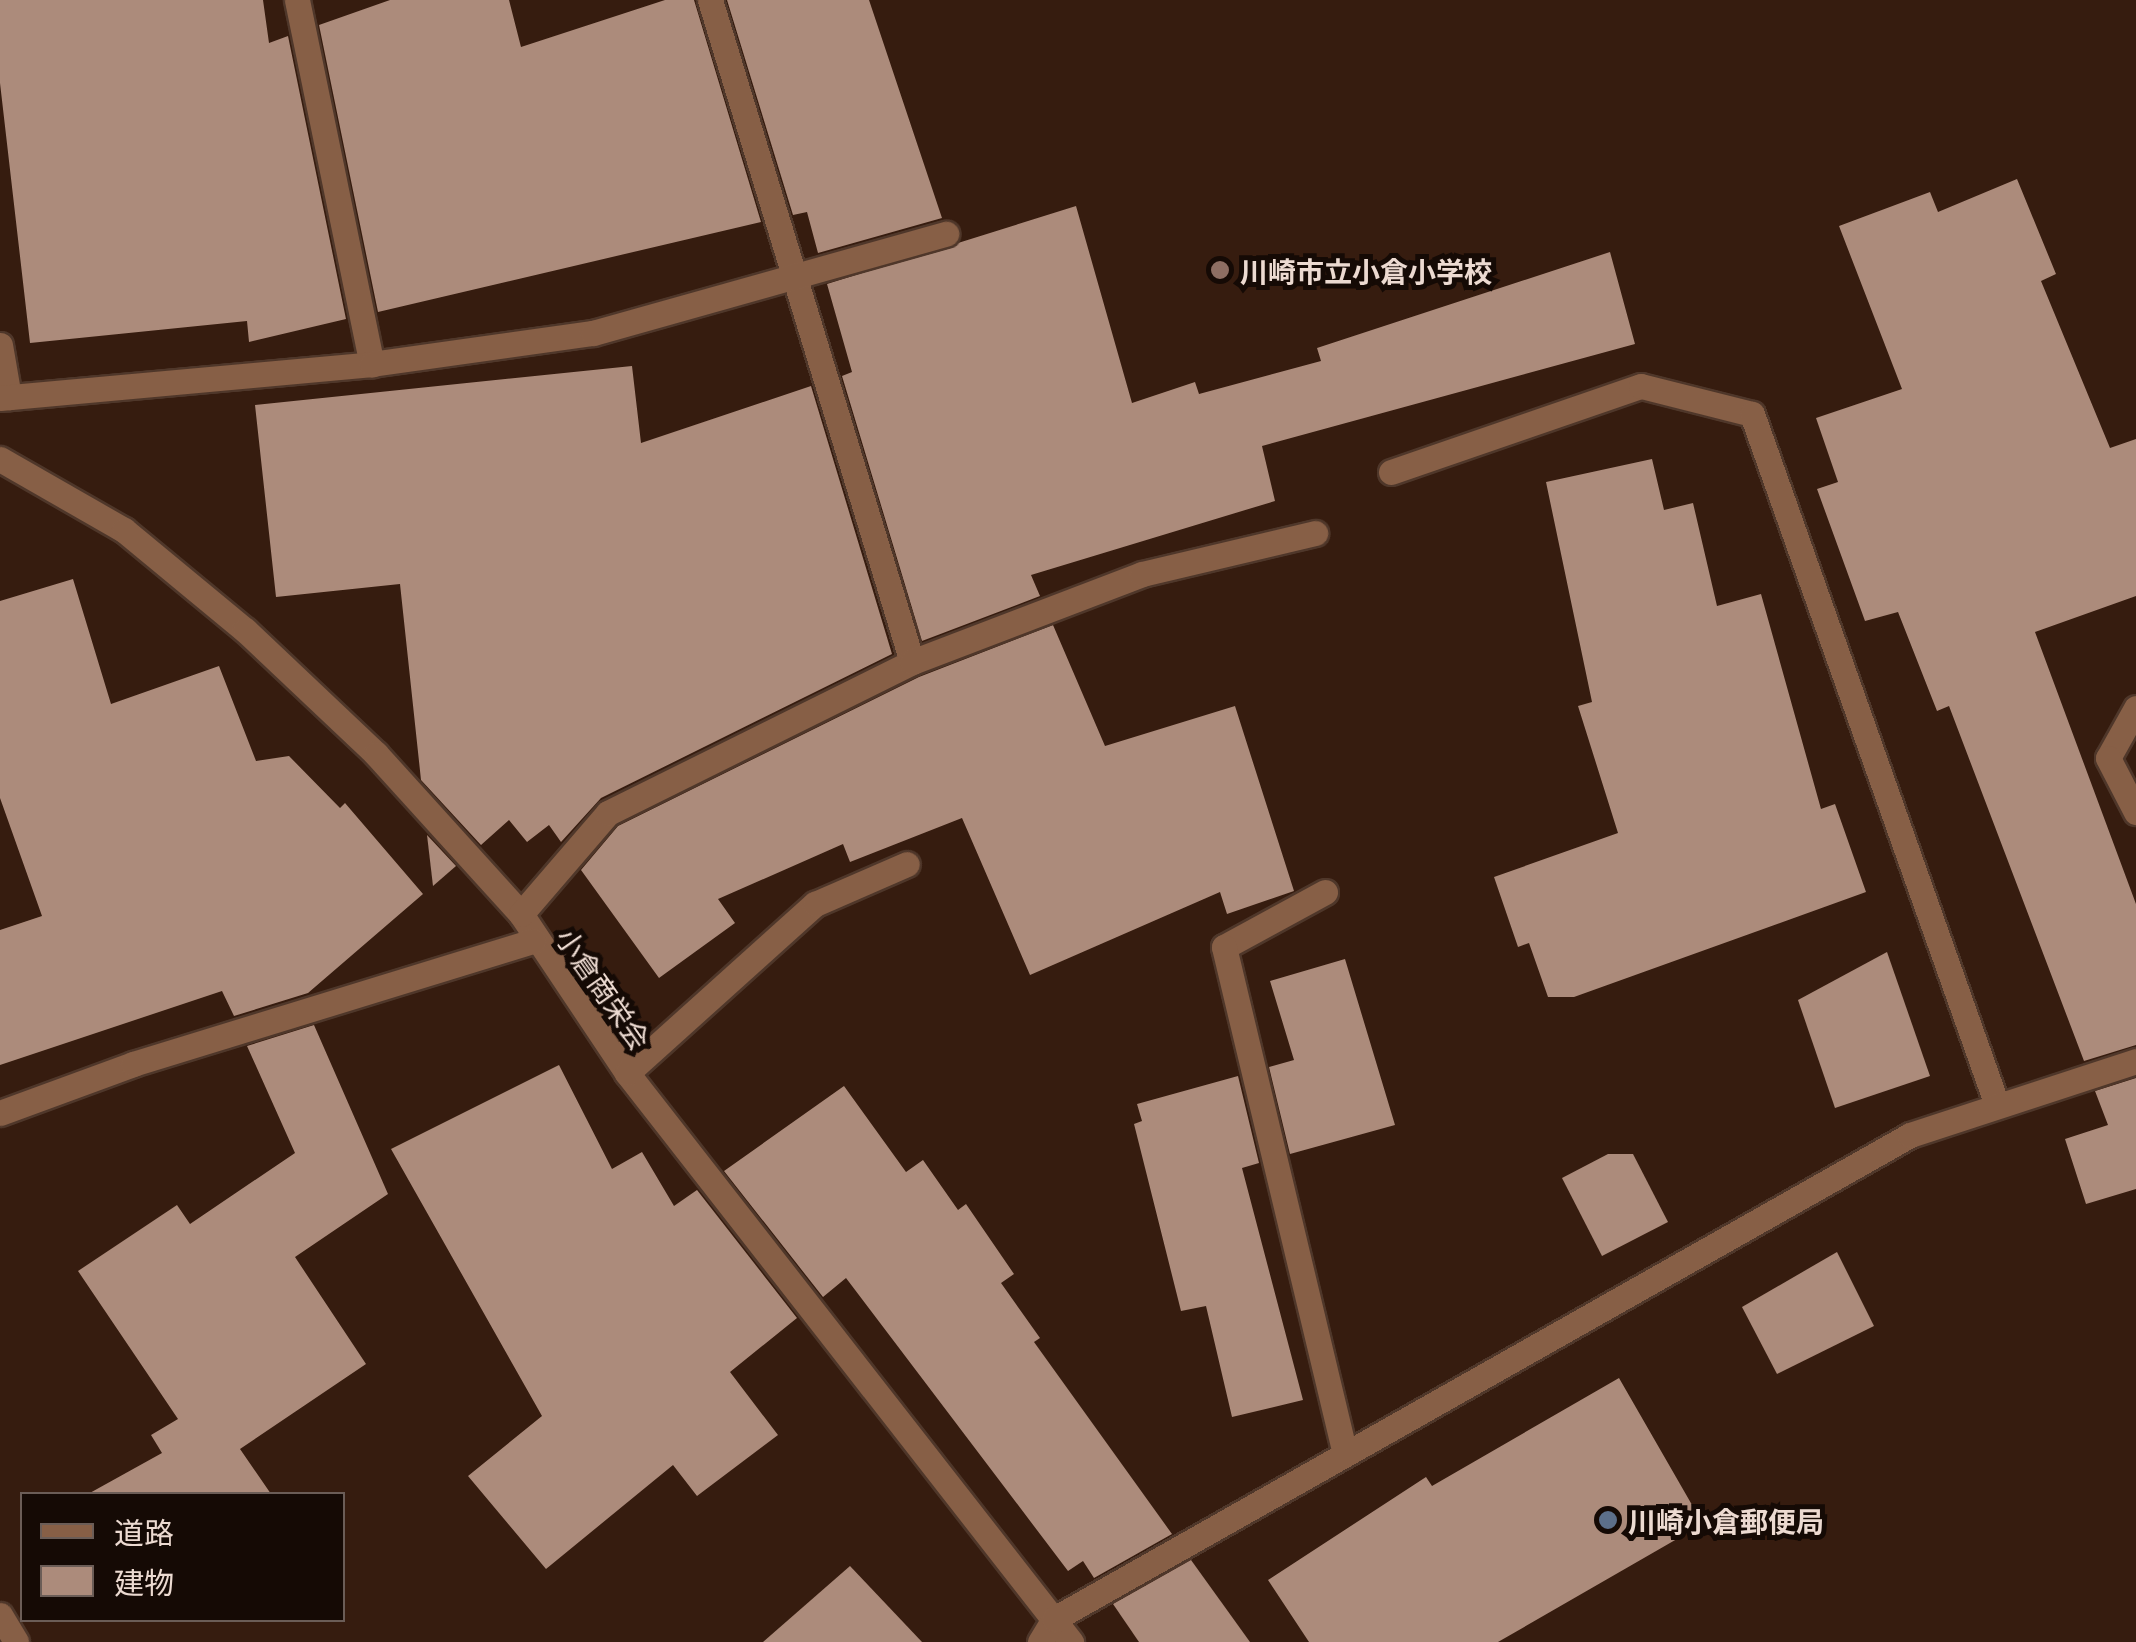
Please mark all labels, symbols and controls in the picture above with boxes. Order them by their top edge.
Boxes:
place label: 川崎市立小倉小学校 [1240,253,1492,287]
marker: 川崎市立小倉小学校 [1209,259,1231,281]
street label: 小倉商栄会 [550,921,658,1055]
legend [20,1492,345,1622]
place label: 川崎小倉郵便局 [1628,1503,1824,1537]
text: 道路 [114,1509,174,1553]
marker: 川崎小倉郵便局 [1597,1509,1619,1531]
text: 建物 [114,1559,174,1603]

